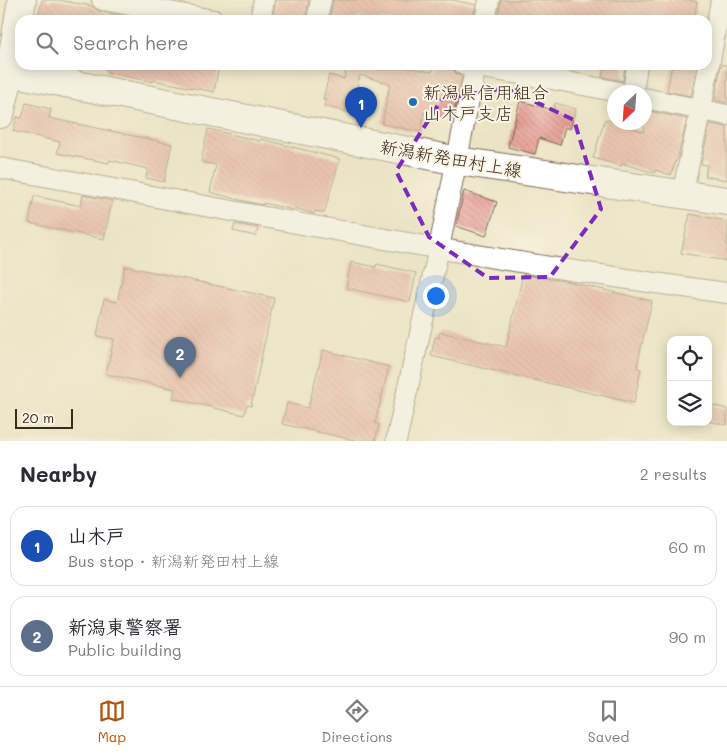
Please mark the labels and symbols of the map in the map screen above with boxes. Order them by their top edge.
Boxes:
place label: 新潟県信用組合 山木戸支店 [423,80,549,125]
north arrow [607,85,652,130]
pin: 1 [345,87,377,128]
marker: 新潟県信用組合 山木戸支店 [407,96,419,108]
street label: 新潟新発田村上線 [378,134,524,182]
your location [423,283,449,309]
pin: 2 [164,337,196,378]
scale bar [15,406,72,429]

